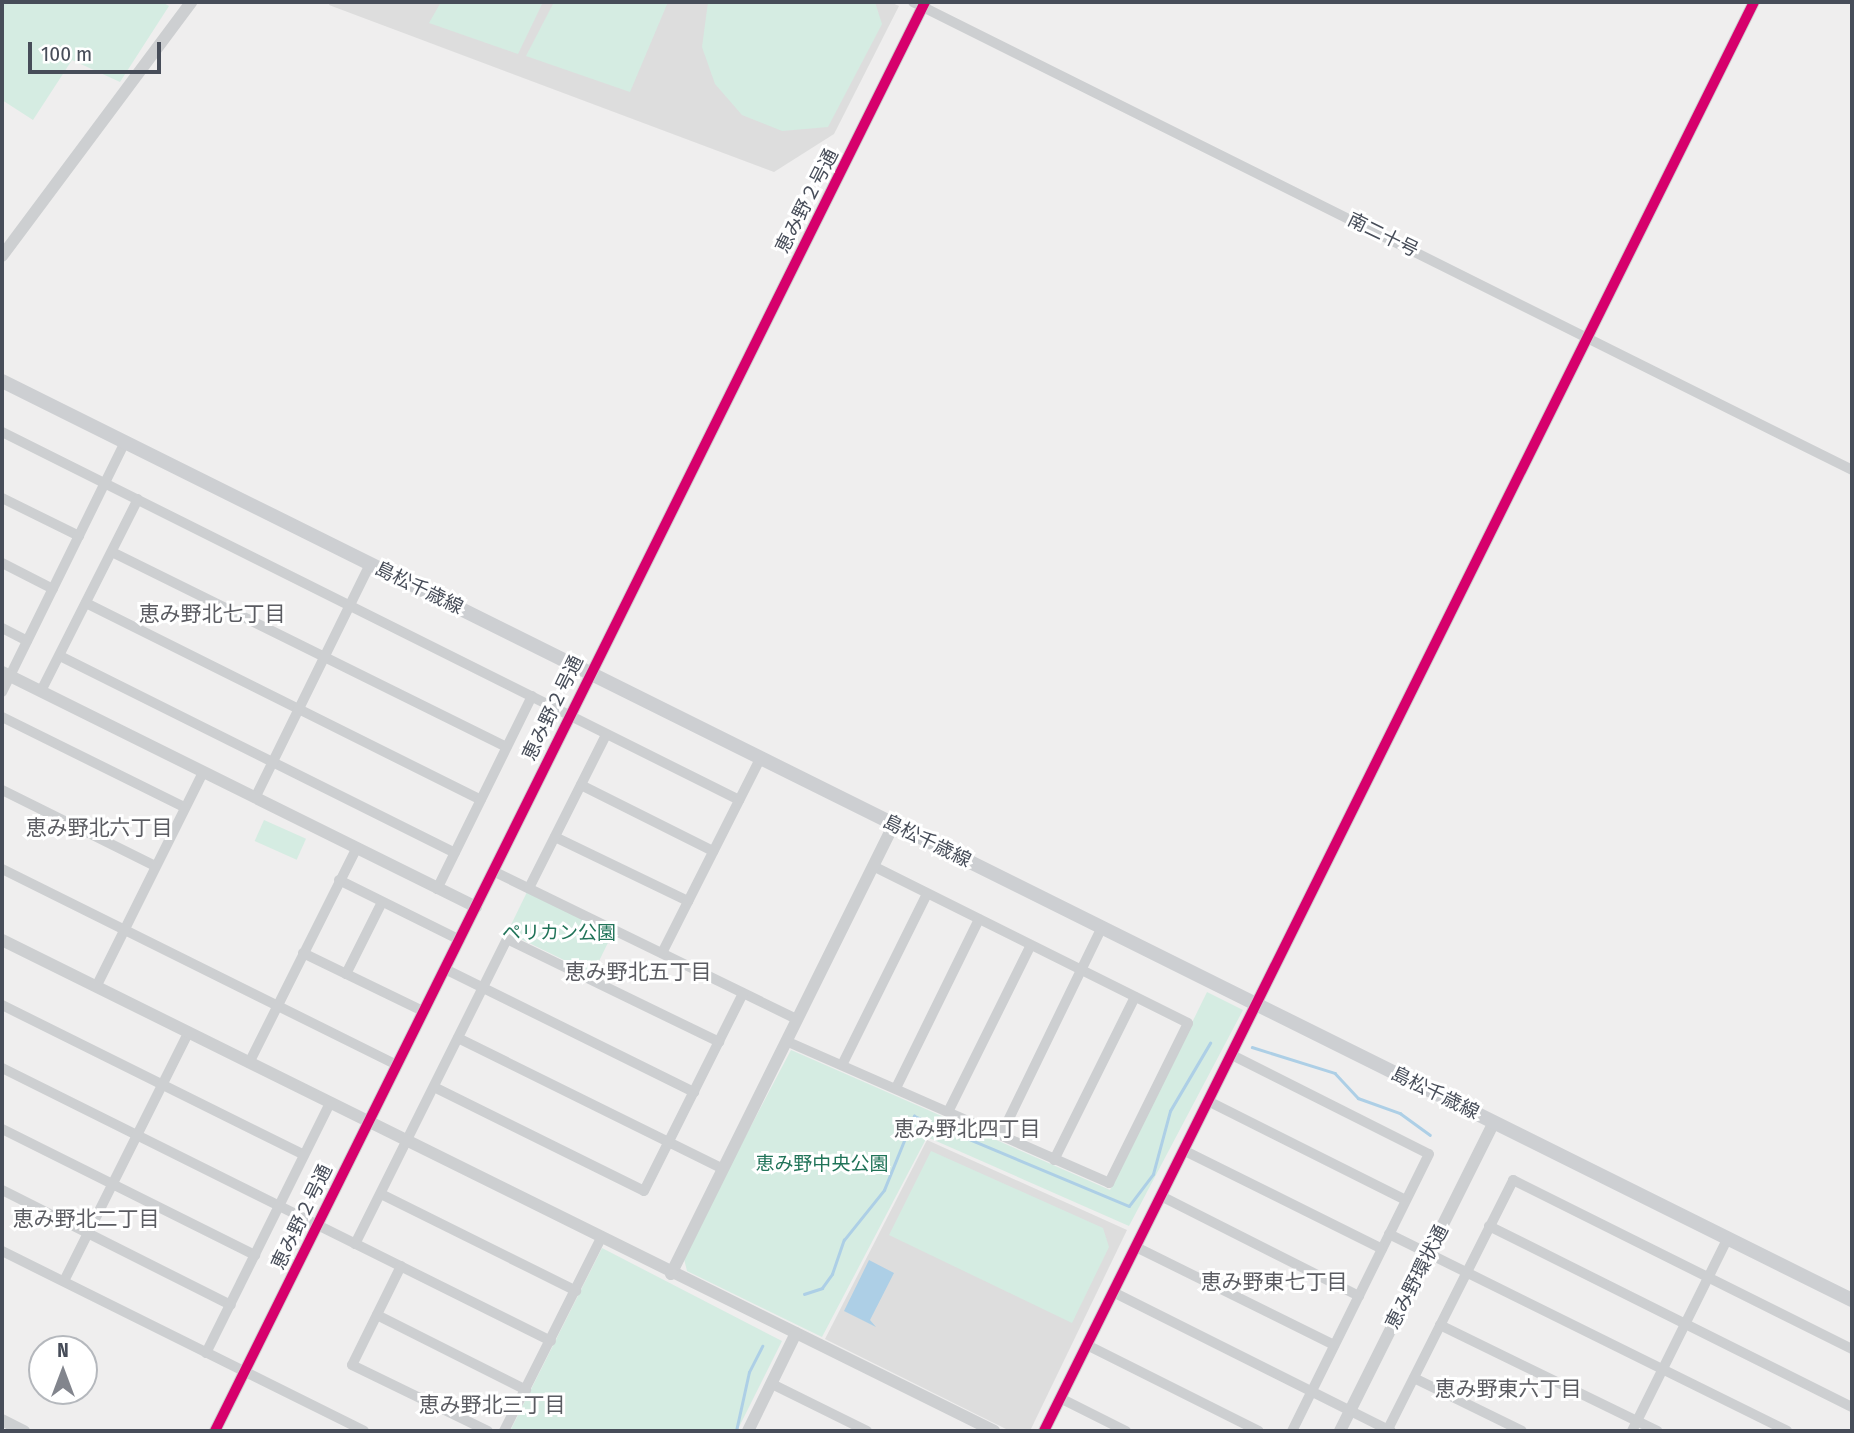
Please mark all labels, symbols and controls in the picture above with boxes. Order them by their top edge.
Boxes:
scale bar [32,28,164,72]
text: 100 m [41,41,92,67]
street label: 恵み野２号通 [771,145,843,257]
street label: 南二十号 [1344,208,1422,262]
street label: 島松千歳線 [371,557,467,619]
district label: 恵み野北七丁目 [139,601,285,627]
street label: 恵み野２号通 [518,652,588,764]
street label: 島松千歳線 [879,810,975,872]
district label: 恵み野北六丁目 [26,815,172,841]
park label: ペリカン公園 [502,922,616,944]
district label: 恵み野北五丁目 [565,959,711,985]
street label: 島松千歳線 [1387,1062,1483,1124]
district label: 恵み野北四丁目 [894,1116,1040,1142]
park label: 恵み野中央公園 [756,1153,888,1175]
street label: 恵み野２号通 [267,1161,337,1273]
district label: 恵み野北二丁目 [13,1206,159,1232]
street label: 恵み野環状通 [1381,1221,1453,1333]
district label: 恵み野東七丁目 [1201,1269,1347,1295]
north arrow [28,1335,98,1405]
text: N [57,1339,69,1362]
district label: 恵み野東六丁目 [1435,1376,1581,1402]
district label: 恵み野北三丁目 [419,1392,565,1418]

